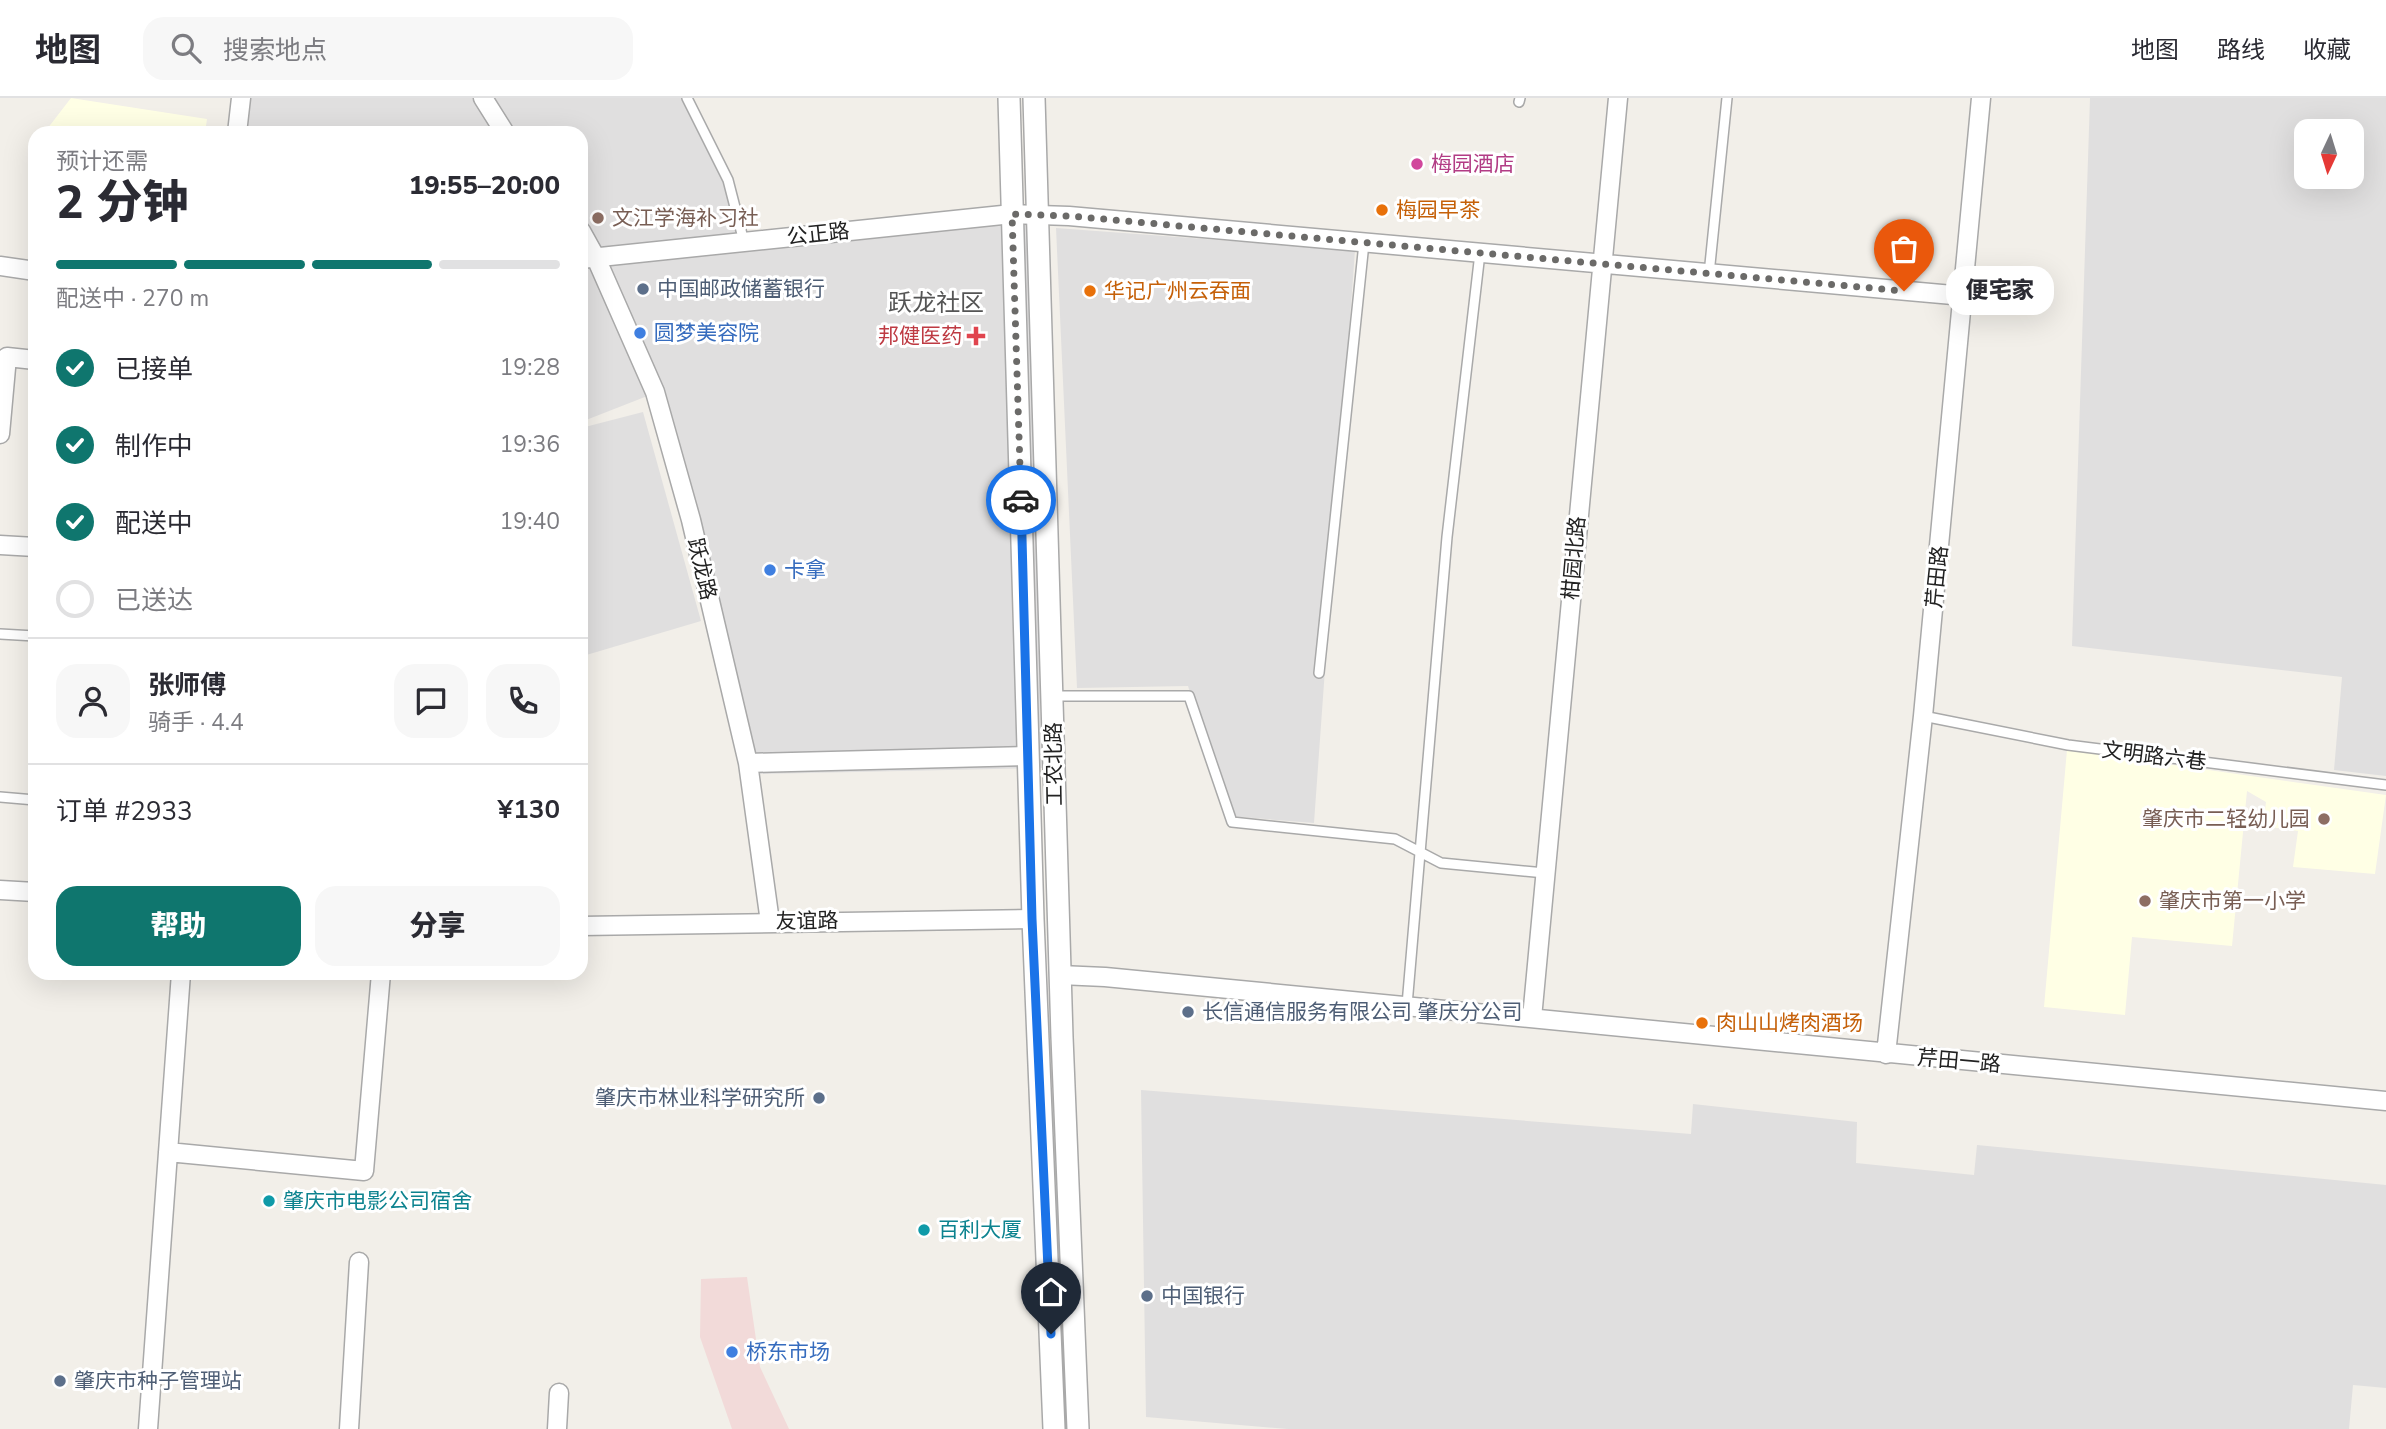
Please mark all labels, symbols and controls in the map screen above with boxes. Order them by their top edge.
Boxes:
search box [143,17,633,80]
text: 地图 [35,28,101,73]
icon: search [167,29,205,67]
text: 搜索地点 [223,33,327,68]
text: 地图 [2131,34,2179,66]
text: 路线 [2217,34,2265,66]
text: 收藏 [2303,34,2351,66]
north arrow [2294,119,2364,189]
map controls [2294,119,2364,189]
text: 预计还需 [56,146,148,177]
place label: 梅园酒店 [1431,150,1515,178]
marker: 梅园酒店 [1409,156,1425,172]
text: 19:55–20:00 [409,168,560,203]
text: 2 分钟 [56,171,188,234]
place label: 梅园早茶 [1396,196,1480,224]
marker: 梅园早茶 [1374,202,1390,218]
place label: 文江学海补习社 [612,204,759,232]
marker: 文江学海补习社 [590,210,606,226]
street label: 公正路 [785,217,851,251]
pin [1874,219,1934,291]
icon: bag [1885,230,1923,268]
callout: 便宅家 [1946,266,2054,316]
place label: 中国邮政储蓄银行 [657,275,825,303]
text: 便宅家 [1966,275,2035,306]
place label: 华记广州云吞面 [1104,277,1251,305]
marker: 中国邮政储蓄银行 [635,281,651,297]
text: 配送中 · 270 m [56,283,209,314]
marker: 华记广州云吞面 [1082,283,1098,299]
district label: 跃龙社区 [888,287,984,319]
place label: 圆梦美容院 [654,319,759,347]
place label: 邦健医药 [878,322,962,350]
marker: 圆梦美容院 [632,325,648,341]
marker: 邦健医药 [968,328,984,344]
icon: check [56,349,94,387]
text: 已接单 [115,352,193,387]
text: 19:28 [500,352,560,383]
icon: check [56,426,94,464]
text: 制作中 [115,429,193,464]
text: 19:36 [500,429,560,460]
courier [986,465,1056,535]
icon: car [1002,481,1040,519]
icon: check [56,503,94,541]
text: 配送中 [115,506,193,541]
text: 19:40 [500,506,560,537]
street label: 柑园北路 [1556,515,1592,601]
street label: 跃龙路 [681,535,723,603]
street label: 芹田路 [1920,544,1954,610]
place label: 卡拿 [784,556,826,584]
marker: 卡拿 [762,562,778,578]
text: 已送达 [115,583,193,618]
button: person [56,664,130,738]
button: chat [394,664,468,738]
button: phone [486,664,560,738]
text: 张师傅 [148,668,226,703]
text: 骑手 · 4.4 [148,707,244,738]
street label: 工农北路 [1039,722,1069,806]
street label: 文明路六巷 [2100,736,2208,776]
text: ¥130 [498,792,560,827]
text: 订单 #2933 [56,794,193,829]
place label: 肇庆市二轻幼儿园 [2142,805,2310,833]
marker: 肇庆市二轻幼儿园 [2316,811,2332,827]
button: 帮助 [56,886,301,966]
button: 分享 [315,886,560,966]
place label: 肇庆市第一小学 [2159,887,2306,915]
marker: 肇庆市第一小学 [2137,893,2153,909]
street label: 友谊路 [775,906,839,936]
place label: 长信通信服务有限公司 肇庆分公司 [1202,998,1522,1026]
marker: 长信通信服务有限公司 肇庆分公司 [1180,1004,1196,1020]
place label: 肉山山烤肉酒场 [1716,1009,1863,1037]
marker: 肉山山烤肉酒场 [1694,1015,1710,1031]
street label: 芹田一路 [1916,1043,2002,1079]
place label: 肇庆市林业科学研究所 [595,1084,805,1112]
marker: 肇庆市林业科学研究所 [811,1090,827,1106]
place label: 肇庆市电影公司宿舍 [283,1187,472,1215]
marker: 肇庆市电影公司宿舍 [261,1193,277,1209]
place label: 百利大厦 [938,1216,1022,1244]
marker: 百利大厦 [916,1222,932,1238]
pin [1021,1262,1081,1334]
icon: home [1032,1273,1070,1311]
place label: 中国银行 [1161,1282,1245,1310]
marker: 中国银行 [1139,1288,1155,1304]
place label: 桥东市场 [746,1338,830,1366]
marker: 桥东市场 [724,1344,740,1360]
place label: 肇庆市种子管理站 [74,1367,242,1395]
marker: 肇庆市种子管理站 [52,1373,68,1389]

